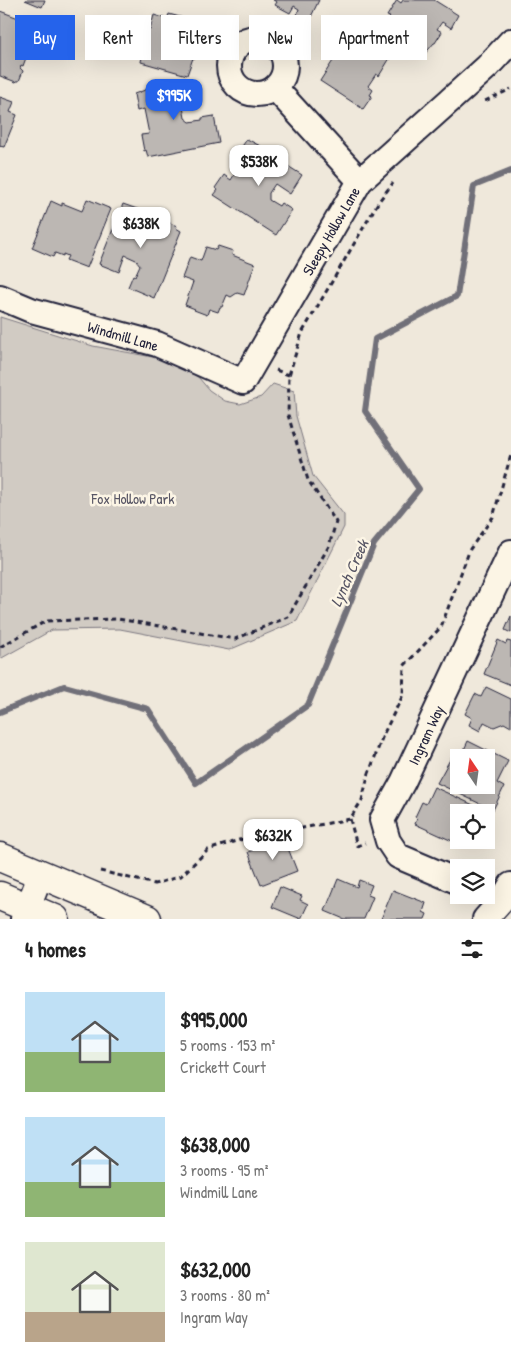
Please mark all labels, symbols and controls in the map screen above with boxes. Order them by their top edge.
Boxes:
chip: Buy [15,15,75,60]
chip: Rent [85,15,151,60]
chip: Filters [161,15,239,60]
chip: New [249,15,311,60]
chip: Apartment [321,15,427,60]
pin: $995K [139,78,209,121]
text: $995K [157,84,192,106]
pin: $538K [224,144,294,187]
text: $538K [240,150,278,172]
street label: Sleepy Hollow Lane [297,183,365,279]
pin: $638K [106,206,176,249]
text: $638K [123,212,159,234]
street label: Windmill Lane [85,316,161,356]
park label: Fox Hollow Park [91,488,174,509]
water label: Lynch Creek [325,535,374,610]
street label: Ingram Way [403,702,449,768]
north arrow [450,749,495,794]
map controls [450,749,495,904]
button: locate [450,804,495,849]
pin: $632K [238,818,308,861]
text: $632K [254,824,292,846]
button: layers [450,859,495,904]
text: 4 homes [25,935,86,964]
icon: filters [458,935,486,963]
text: $995,000 [180,1005,247,1034]
icon: home [65,1012,125,1072]
text: 5 rooms · 153 m² [180,1034,275,1056]
text: Crickett Court [180,1056,266,1078]
text: $638,000 [180,1130,250,1159]
icon: home [65,1137,125,1197]
text: 3 rooms · 95 m² [180,1159,268,1181]
text: Windmill Lane [180,1181,258,1203]
text: $632,000 [180,1255,251,1284]
icon: home [65,1262,125,1322]
text: 3 rooms · 80 m² [180,1284,270,1306]
text: Ingram Way [180,1306,248,1328]

